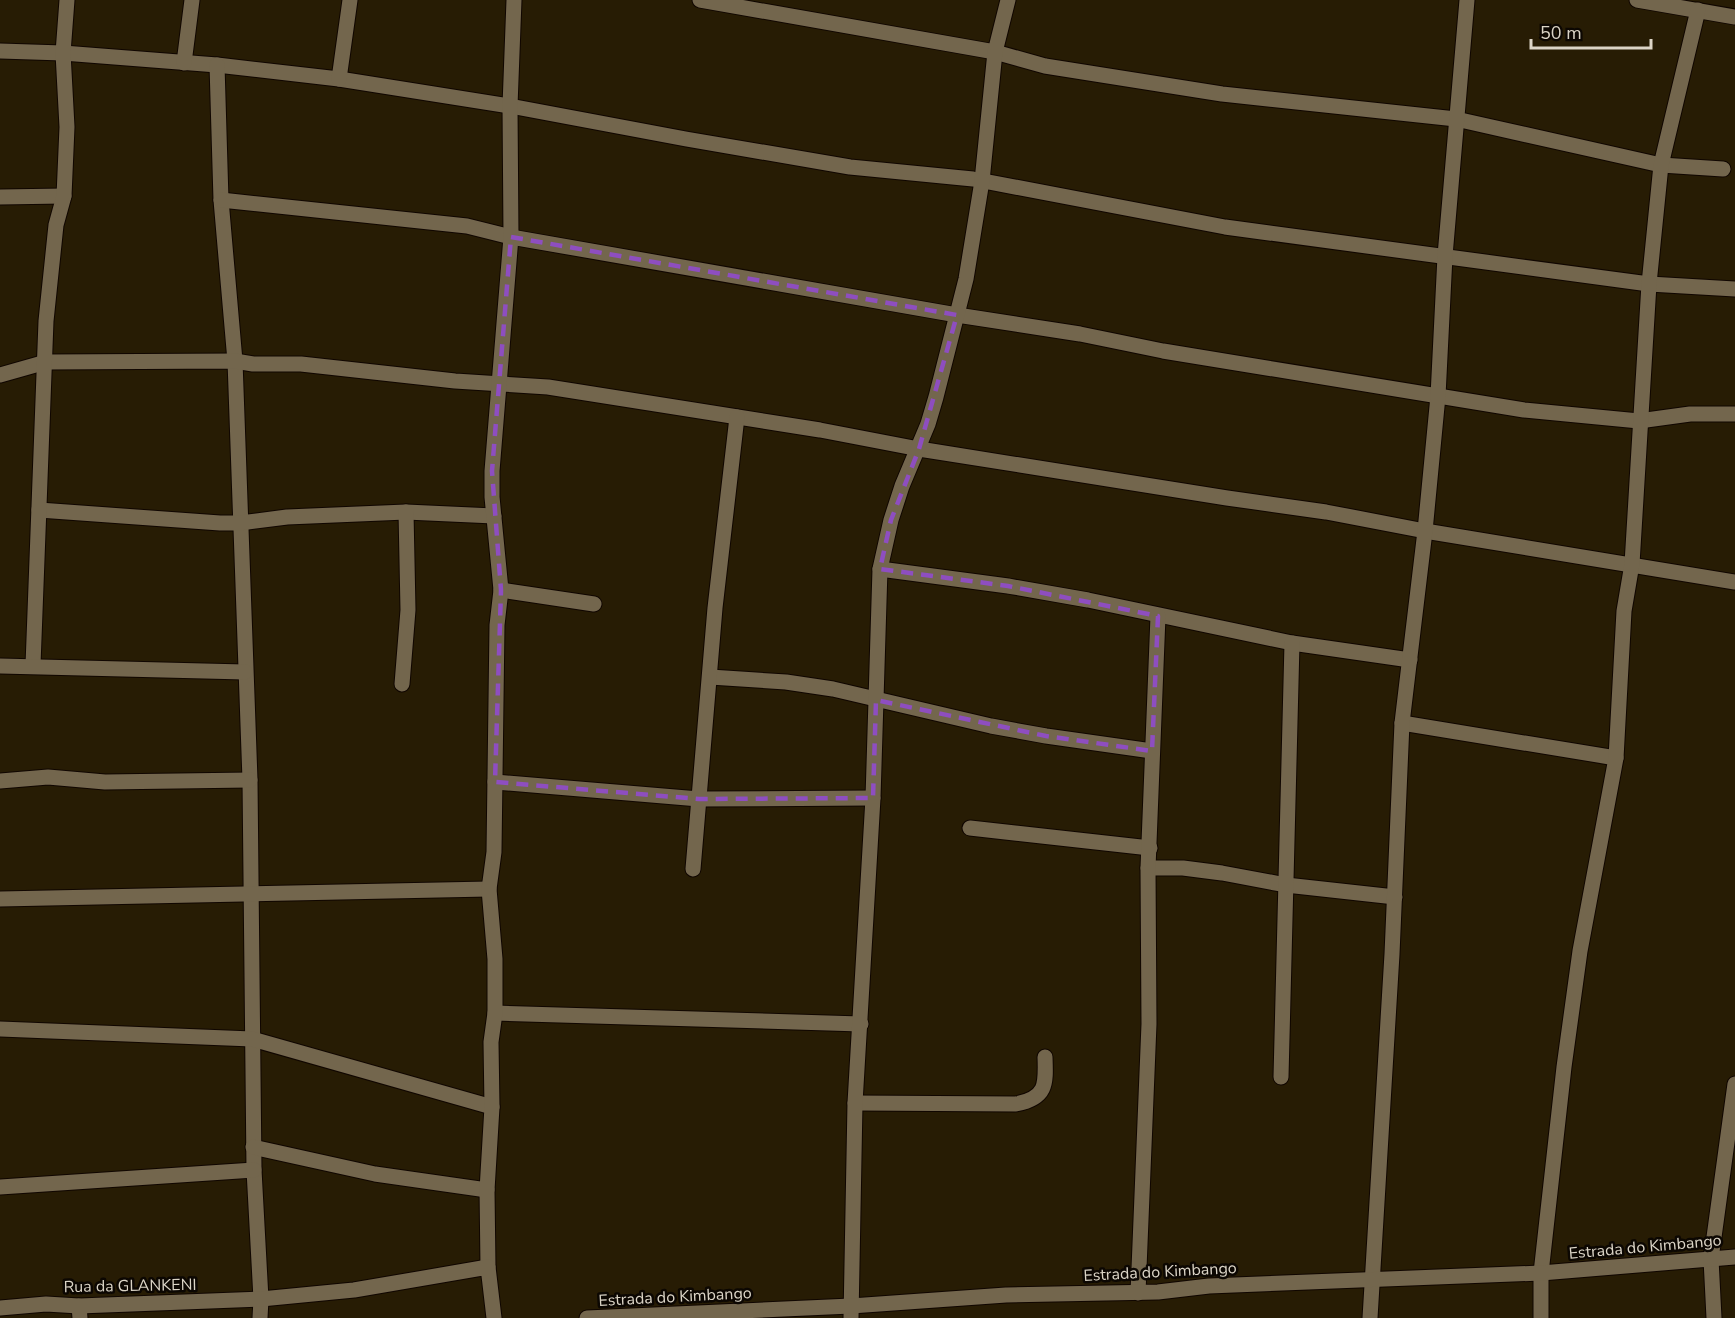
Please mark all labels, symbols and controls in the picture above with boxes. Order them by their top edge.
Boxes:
scale bar [1531,12,1651,50]
text: 50 m [1540,21,1582,45]
street label: Estrada do Kimbango [1568,1229,1723,1265]
street label: Estrada do Kimbango [1083,1257,1237,1287]
street label: Rua da GLANKENI [63,1274,197,1298]
street label: Estrada do Kimbango [598,1282,752,1312]

